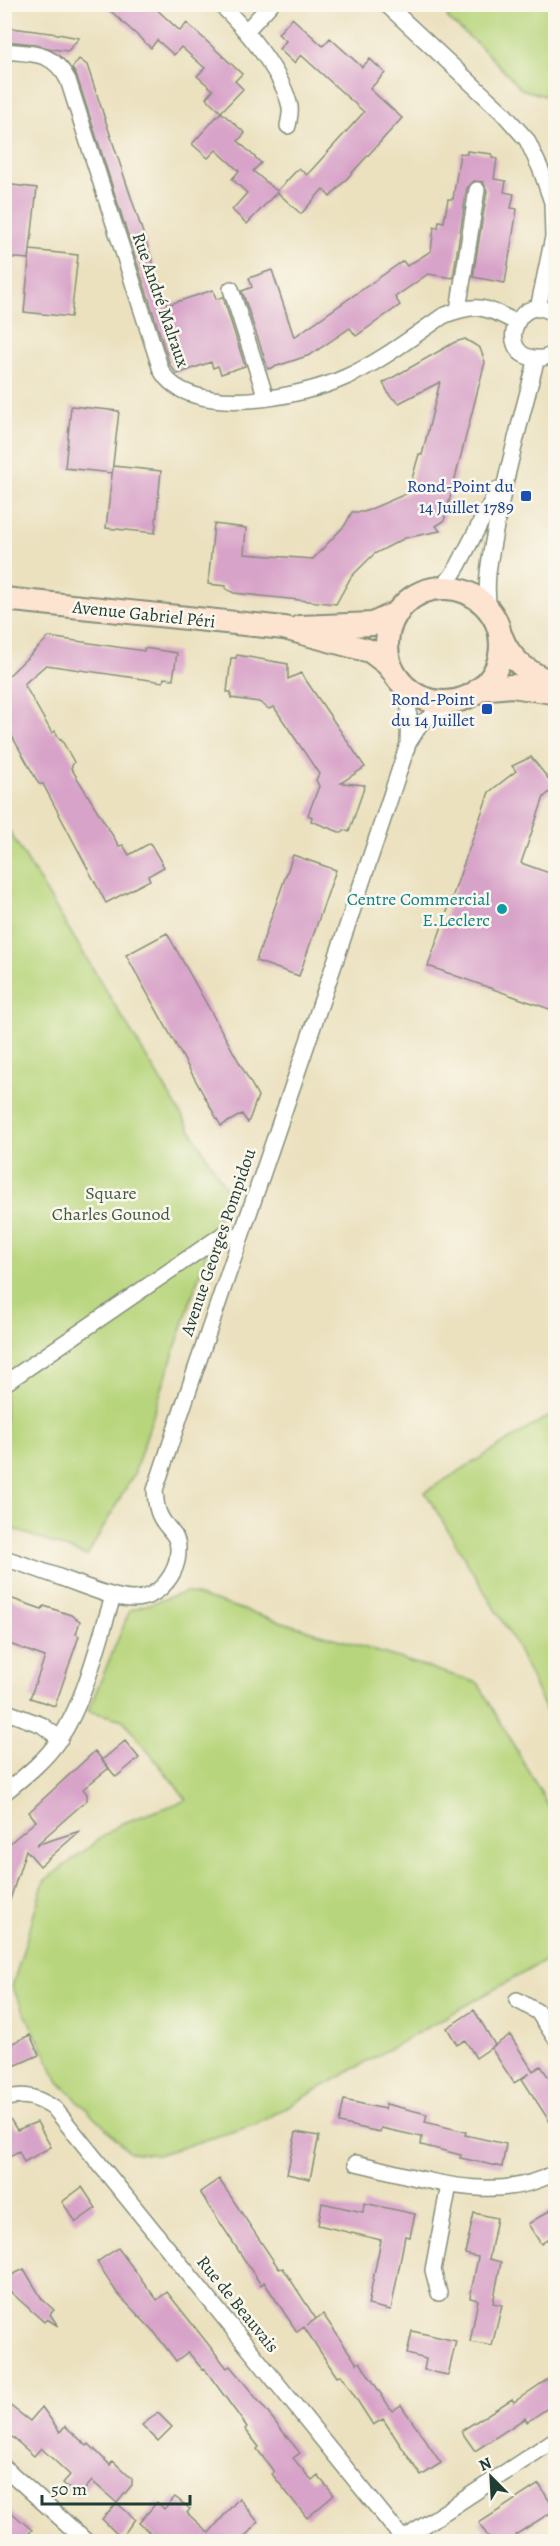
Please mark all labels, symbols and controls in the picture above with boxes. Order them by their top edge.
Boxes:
street label: Rue André Malraux [127,229,195,371]
place label: Rond-Point du 14 Juillet 1789 [407,474,514,519]
marker: Rond-Point du 14 Juillet 1789 [519,489,533,503]
street label: Avenue Gabriel Péri [70,594,217,633]
place label: Rond-Point du 14 Juillet [391,687,475,732]
marker: Rond-Point du 14 Juillet [480,702,494,716]
place label: Centre Commercial E.Leclerc [347,887,491,932]
marker: Centre Commercial E.Leclerc [495,902,509,916]
street label: Avenue Georges Pompidou [174,1145,261,1340]
park label: Square Charles Gounod [52,1181,170,1226]
street label: Rue de Beauvais [191,2250,285,2358]
north arrow [461,2447,521,2507]
text: N [476,2452,495,2477]
scale bar [42,2468,190,2506]
text: 50 m [51,2477,87,2501]

